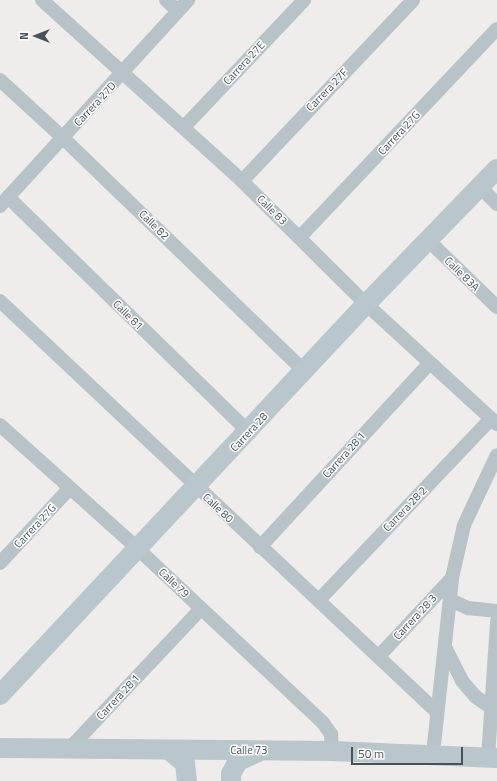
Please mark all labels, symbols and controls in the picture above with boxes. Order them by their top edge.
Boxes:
north arrow [16,16,56,56]
text: N [16,32,32,40]
street label: Carrera 27E [221,38,267,88]
street label: Carrera 27F [303,66,351,114]
street label: Carrera 27D [71,79,119,129]
street label: Carrera 27G [375,108,423,158]
street label: Calle 83 [254,192,290,228]
street label: Calle 82 [136,207,172,243]
street label: Calle 83A [442,254,482,294]
street label: Calle 81 [110,297,146,333]
street label: Carrera 28 [228,410,270,454]
street label: Carrera 28 1 [320,429,368,481]
street label: Carrera 28 2 [380,484,430,534]
street label: Calle 80 [200,491,236,525]
street label: Carrera 27G [11,501,59,551]
street label: Calle 79 [156,566,192,600]
street label: Carrera 28 3 [391,592,439,642]
street label: Carrera 28 1 [94,672,142,722]
scale bar [353,739,465,765]
street label: Calle 73 [231,743,267,757]
text: 50 m [358,744,384,763]

